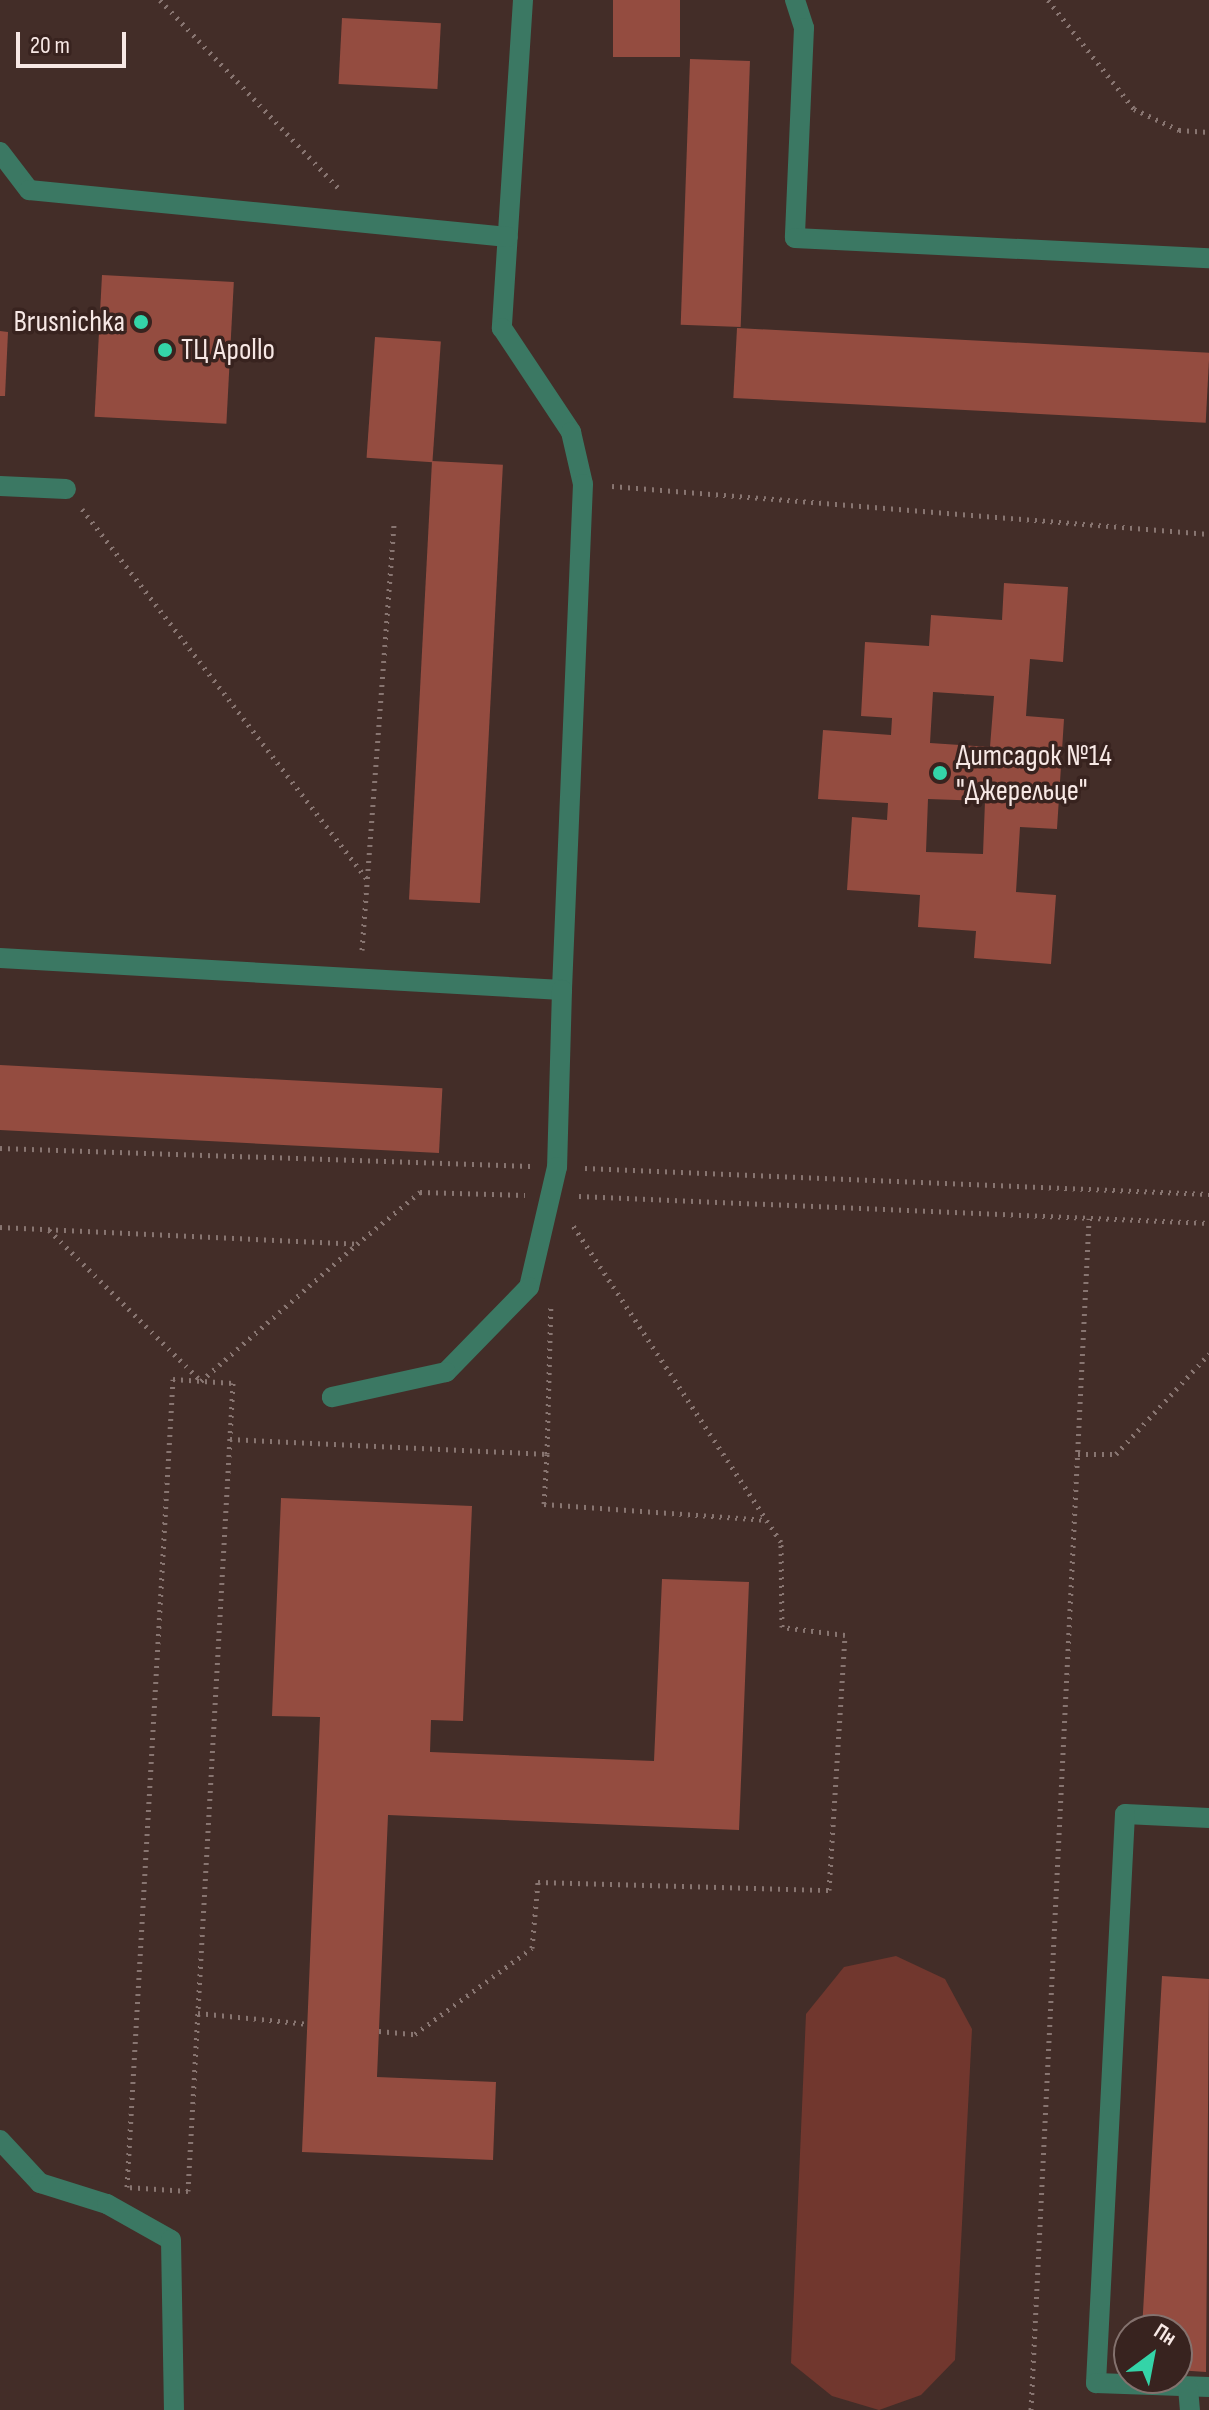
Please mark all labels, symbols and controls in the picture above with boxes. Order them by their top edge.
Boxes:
scale bar [20,16,130,66]
text: 20 m [30,31,70,60]
place label: Brusnichka [13,304,125,340]
marker: Brusnichka [132,313,150,331]
place label: ТЦ Apollo [181,332,275,368]
marker: ТЦ Apollo [156,341,174,359]
place label: Дитсадок №14 "Джерельце" [956,738,1112,808]
marker: Дитсадок №14 "Джерельце" [931,764,949,782]
north arrow [1113,2314,1193,2394]
text: Пн [1149,2318,1181,2352]

